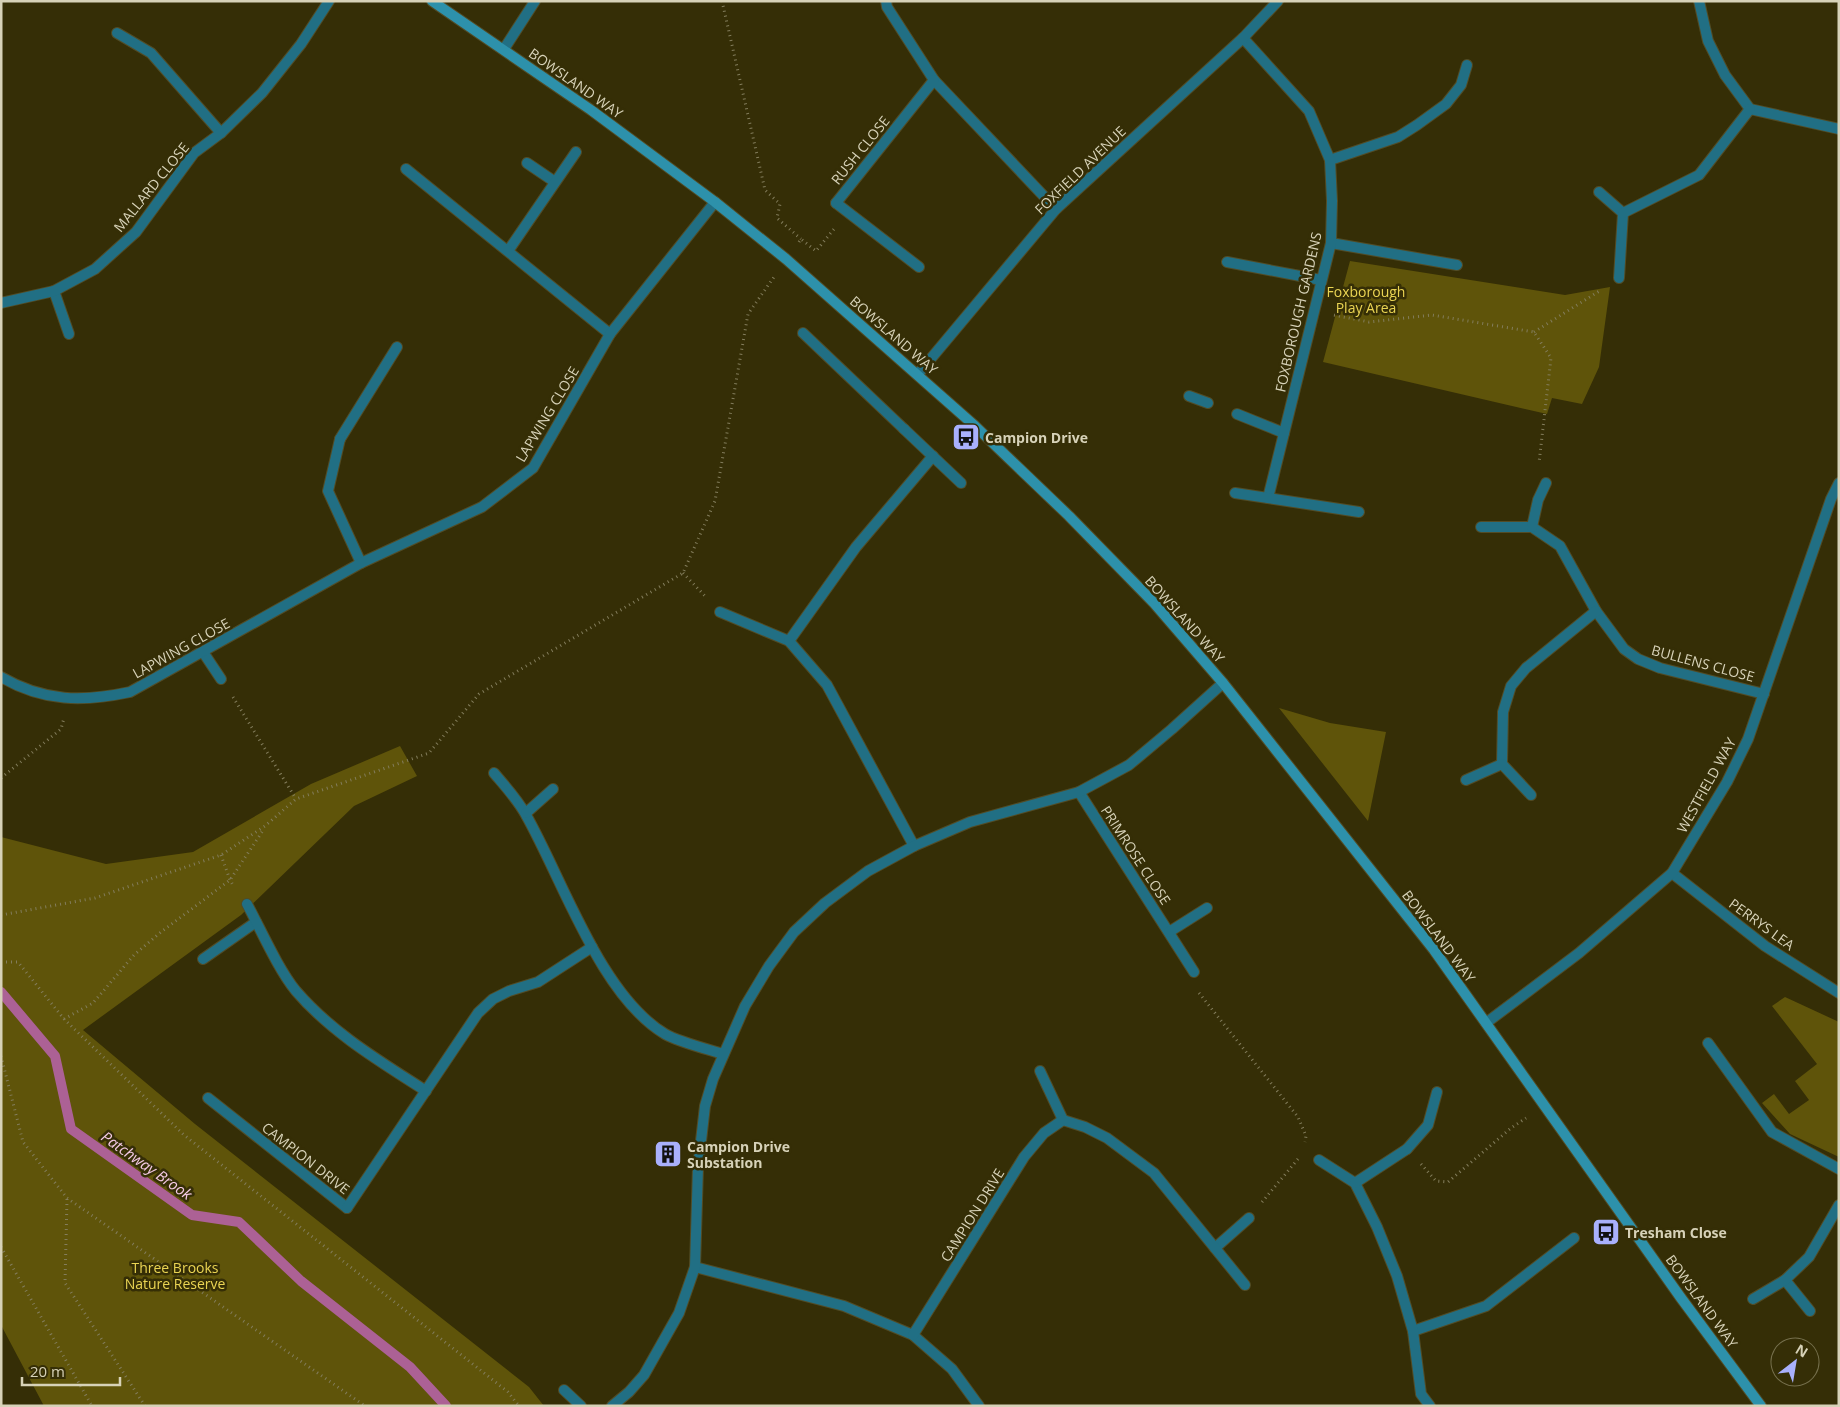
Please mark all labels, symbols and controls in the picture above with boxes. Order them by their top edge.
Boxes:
street label: BOWSLAND WAY [525,43,627,123]
street label: RUSH CLOSE [827,112,893,188]
street label: FOXFIELD AVENUE [1030,122,1130,218]
street label: MALLARD CLOSE [109,138,193,236]
street label: FOXBOROUGH GARDENS [1270,230,1326,394]
park label: Foxborough Play Area [1327,282,1405,317]
street label: BOWSLAND WAY [846,292,942,379]
street label: LAPWING CLOSE [511,363,583,465]
bus stop icon: Campion Drive [951,422,981,452]
place label: Campion Drive [985,428,1088,447]
street label: BOWSLAND WAY [1141,572,1229,667]
street label: LAPWING CLOSE [129,613,233,683]
street label: BULLENS CLOSE [1649,640,1757,686]
street label: WESTFIELD WAY [1672,734,1740,836]
street label: PRIMROSE CLOSE [1097,802,1175,908]
street label: BOWSLAND WAY [1398,886,1480,986]
street label: PERRYS LEA [1725,894,1799,954]
street label: CAMPION DRIVE [258,1118,354,1198]
water label: Patchway Brook [98,1126,197,1204]
place label: Campion Drive Substation [687,1137,790,1172]
building icon: Campion Drive Substation [653,1139,683,1169]
street label: CAMPION DRIVE [936,1165,1008,1265]
bus stop icon: Tresham Close [1591,1217,1621,1247]
place label: Tresham Close [1625,1223,1727,1242]
street label: BOWSLAND WAY [1662,1251,1742,1351]
park label: Three Brooks Nature Reserve [125,1258,225,1293]
north arrow [1770,1337,1820,1387]
text: N [1792,1339,1812,1362]
scale bar [22,1354,120,1386]
text: 20 m [30,1361,65,1381]

